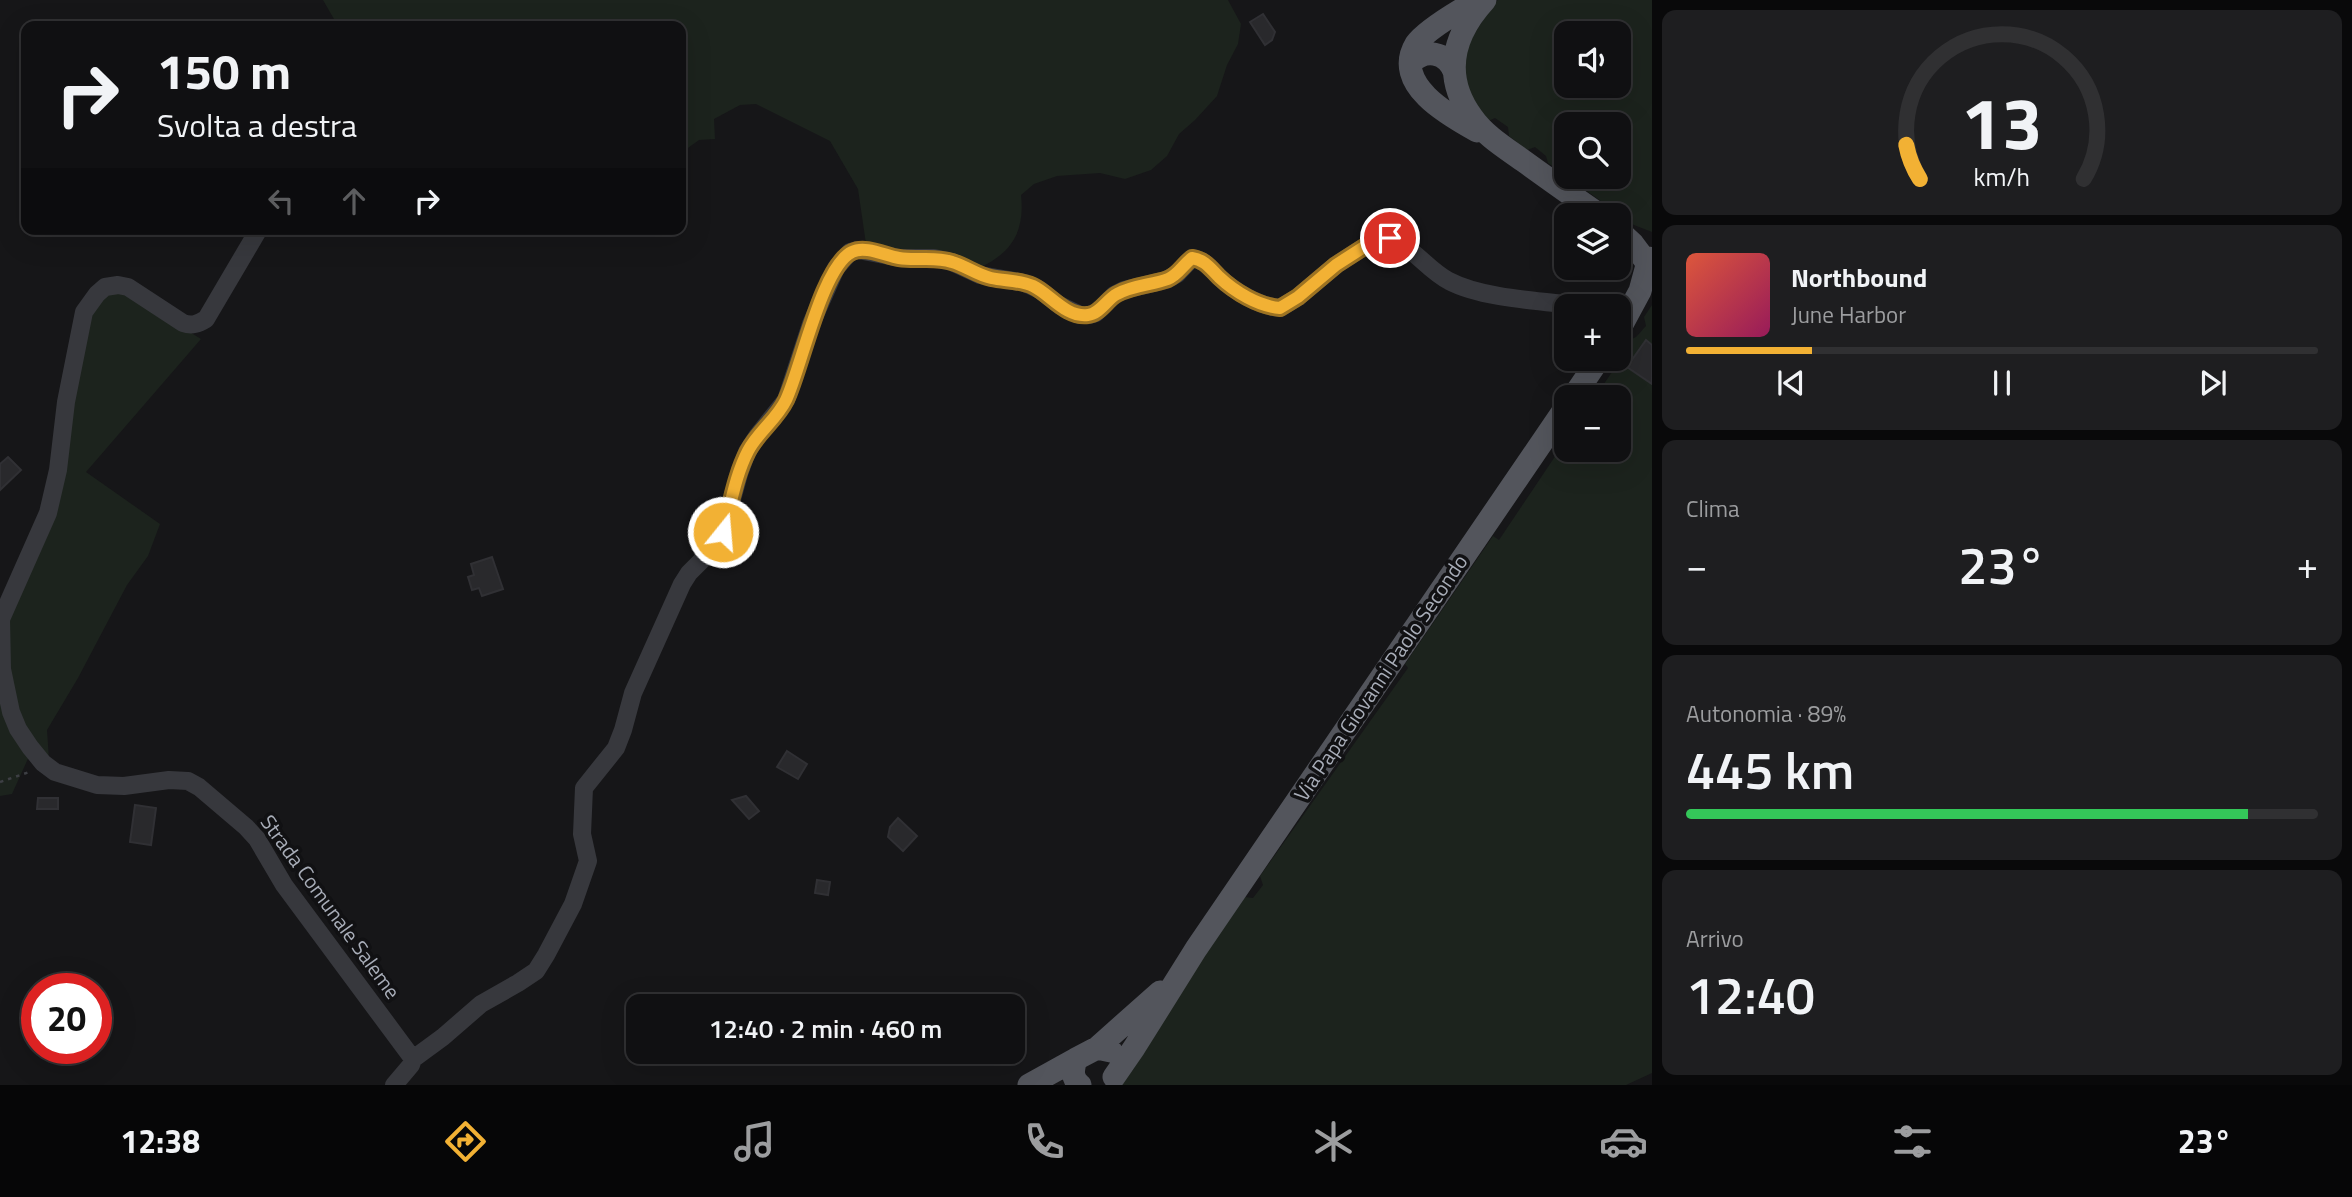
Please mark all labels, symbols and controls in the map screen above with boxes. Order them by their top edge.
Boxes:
map controls [1554,21,1631,462]
button: sound [1554,21,1631,98]
text: 150 m [157,33,291,108]
icon: right [42,49,133,140]
text: 13 [1961,67,2043,177]
text: Svolta a destra [157,101,357,149]
button: search [1554,112,1631,189]
text: km/h [1974,157,2030,195]
icon: left [262,182,300,220]
icon: ahead [335,182,373,220]
icon: right [408,182,446,220]
button: layers [1554,203,1631,280]
pin [1360,208,1420,268]
icon: arrive [1371,219,1409,257]
text: Northbound [1791,258,1927,297]
button: + [1554,294,1631,371]
text: June Harbor [1791,297,1906,332]
icon: previous [1772,364,1810,402]
icon: pause [1983,364,2021,402]
icon: next [2194,364,2232,402]
button: − [1554,385,1631,462]
text: Clima [1686,491,1740,526]
position arrow [686,495,760,569]
text: 23° [1958,525,2046,604]
text: − [1686,536,1707,594]
text: + [2297,536,2318,594]
street label: Via Papa Giovanni Paolo Secondo [1285,548,1475,807]
text: Autonomia · 89% [1686,696,1846,731]
text: 445 km [1686,730,1854,809]
street label: Strada Comunale Saleme [253,808,409,1005]
text: Arrivo [1686,921,1744,956]
text: 12:40 [1686,955,1815,1034]
speed limit sign: 20 [21,973,112,1064]
text: 12:40 · 2 min · 460 m [709,1009,942,1048]
text: 12:38 [120,1117,200,1165]
icon: directions [441,1117,490,1166]
icon: music [730,1117,779,1166]
icon: phone [1020,1117,1069,1166]
icon: climate [1309,1117,1358,1166]
icon: car [1599,1117,1648,1166]
icon: filters [1888,1117,1937,1166]
text: 23° [2178,1117,2232,1165]

